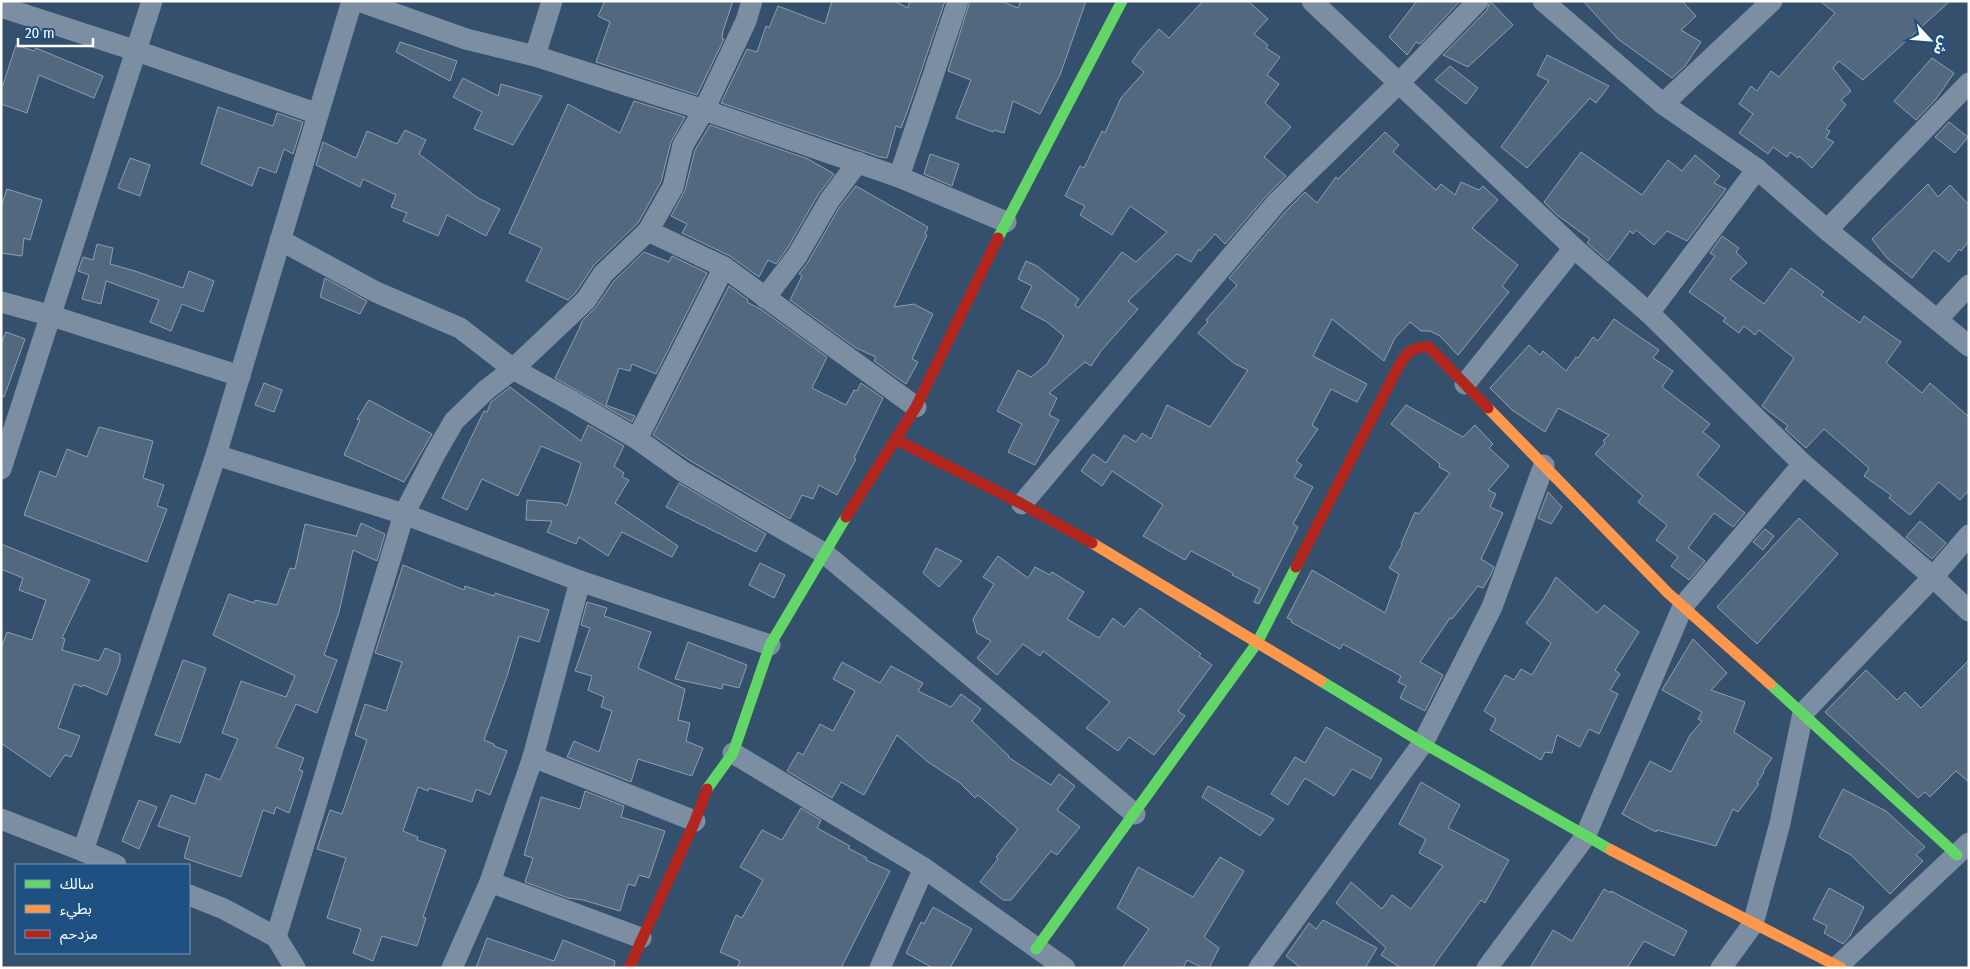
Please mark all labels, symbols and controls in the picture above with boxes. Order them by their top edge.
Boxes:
scale bar [18,15,92,47]
north arrow [1905,15,1955,65]
text: 20 m [25,24,55,42]
text: ش [1929,33,1953,58]
legend [15,864,190,954]
text: سالك [60,875,94,893]
text: بطيء [60,900,92,920]
text: مزدحم [60,925,98,945]

